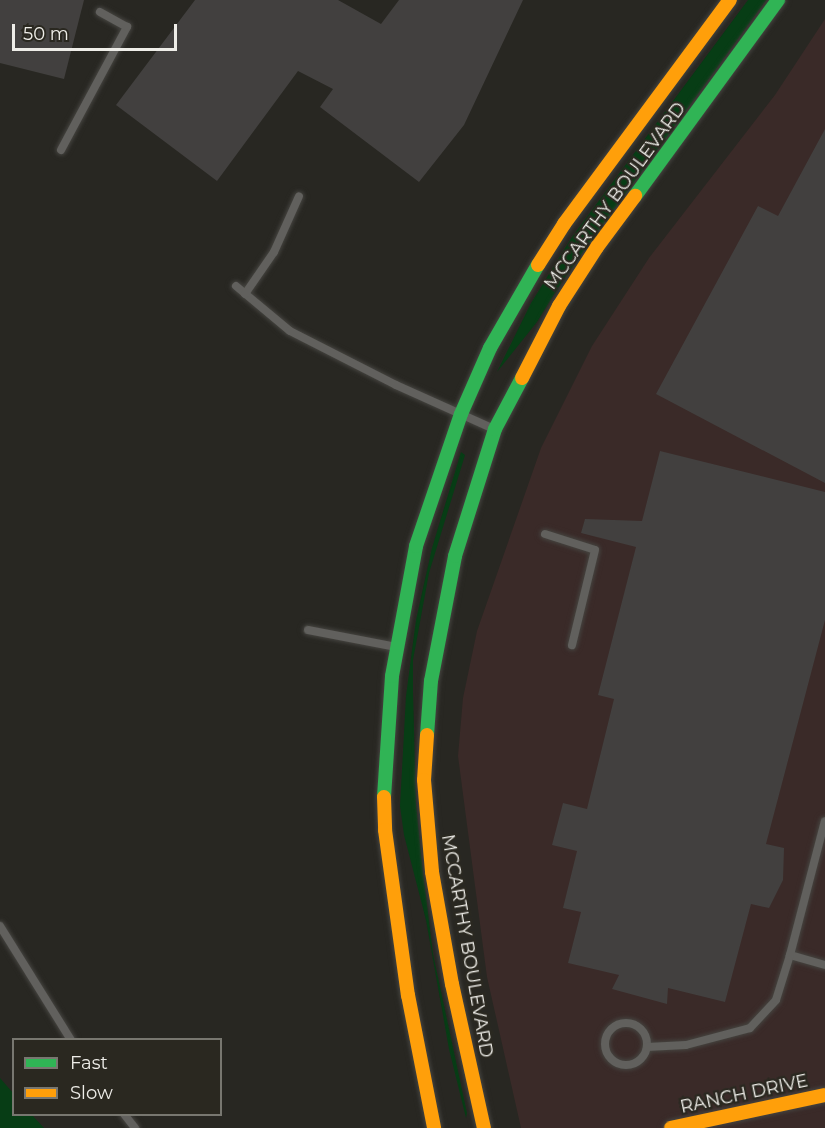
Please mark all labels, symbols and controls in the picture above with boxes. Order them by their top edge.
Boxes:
scale bar [15,12,180,50]
text: 50 m [23,23,69,45]
street label: MCCARTHY BOULEVARD [540,98,690,294]
street label: MCCARTHY BOULEVARD [437,833,497,1059]
legend [12,1038,222,1116]
text: Fast [70,1052,108,1074]
street label: RANCH DRIVE [678,1070,810,1118]
text: Slow [70,1082,113,1104]

